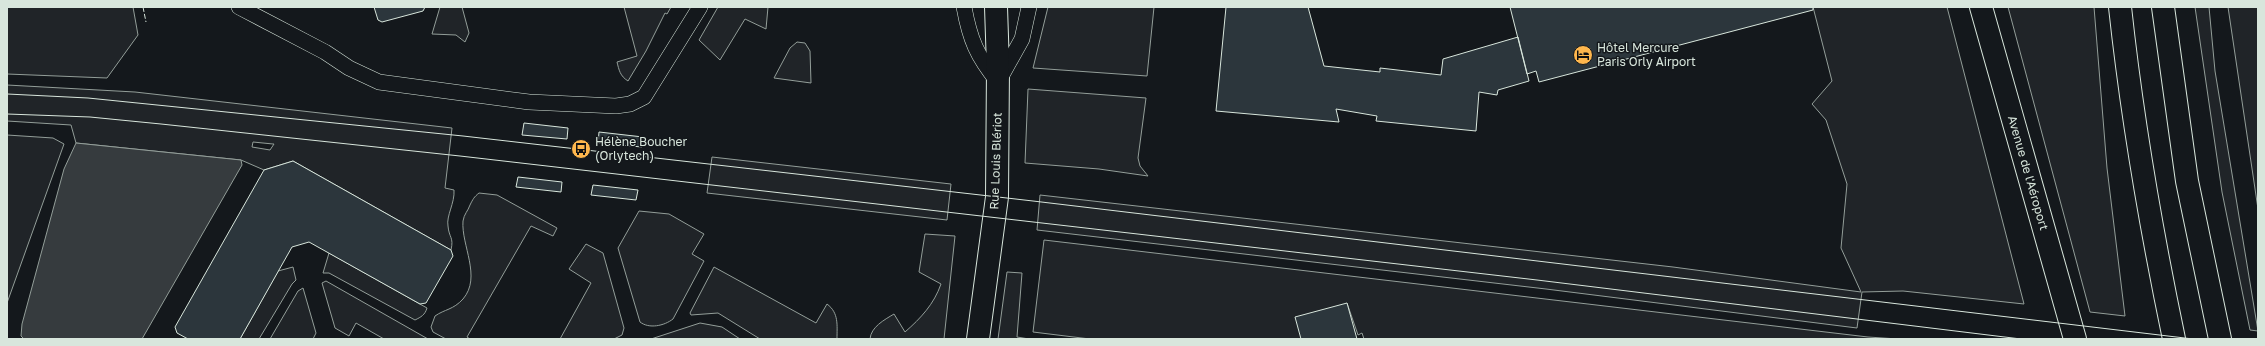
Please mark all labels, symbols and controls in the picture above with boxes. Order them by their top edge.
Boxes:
place label: Hôtel Mercure Paris Orly Airport [1597,40,1696,69]
hotel icon: Hôtel Mercure Paris Orly Airport [1572,44,1594,66]
street label: Rue Louis Blériot [986,112,1005,210]
street label: Avenue de l'Aéroport [2005,114,2052,232]
place label: Hélène Boucher (Orlytech) [595,134,687,163]
bus stop icon: Hélène Boucher (Orlytech) [570,138,592,160]

